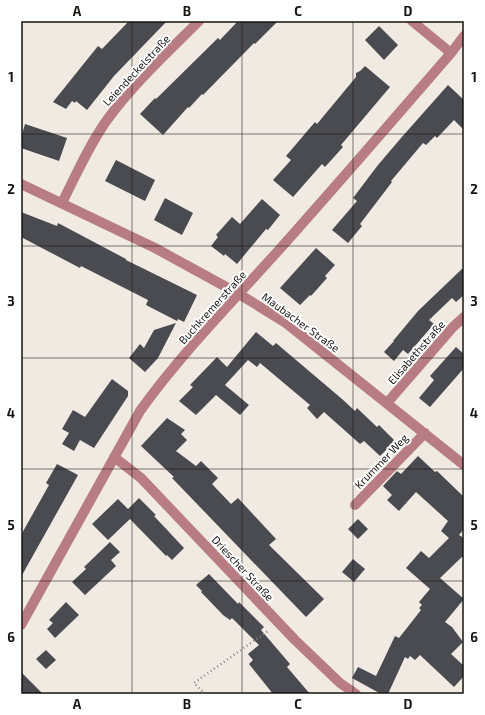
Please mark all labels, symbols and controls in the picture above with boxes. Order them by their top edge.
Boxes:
text: A [73,3,82,19]
text: B [183,3,191,19]
text: C [294,3,302,19]
text: D [404,3,413,19]
street label: Leiendeckelstraße [100,32,172,108]
text: 1 [8,69,14,85]
text: 1 [471,69,477,85]
text: 2 [7,181,15,197]
text: 2 [470,181,478,197]
street label: Buchkremerstraße [176,268,248,346]
street label: Maubacher Straße [260,290,342,355]
text: 3 [7,293,15,309]
text: 3 [470,293,478,309]
street label: Elisabethstraße [385,317,447,386]
text: 4 [7,405,15,421]
text: 4 [470,405,478,421]
street label: Krummer Weg [352,431,410,491]
text: 5 [7,517,15,533]
text: 5 [470,517,478,533]
street label: Driescher Straße [209,533,277,603]
text: 6 [7,629,15,645]
text: 6 [470,629,478,645]
text: A [73,696,82,712]
text: B [183,696,191,712]
text: C [294,696,302,712]
text: D [404,696,413,712]

